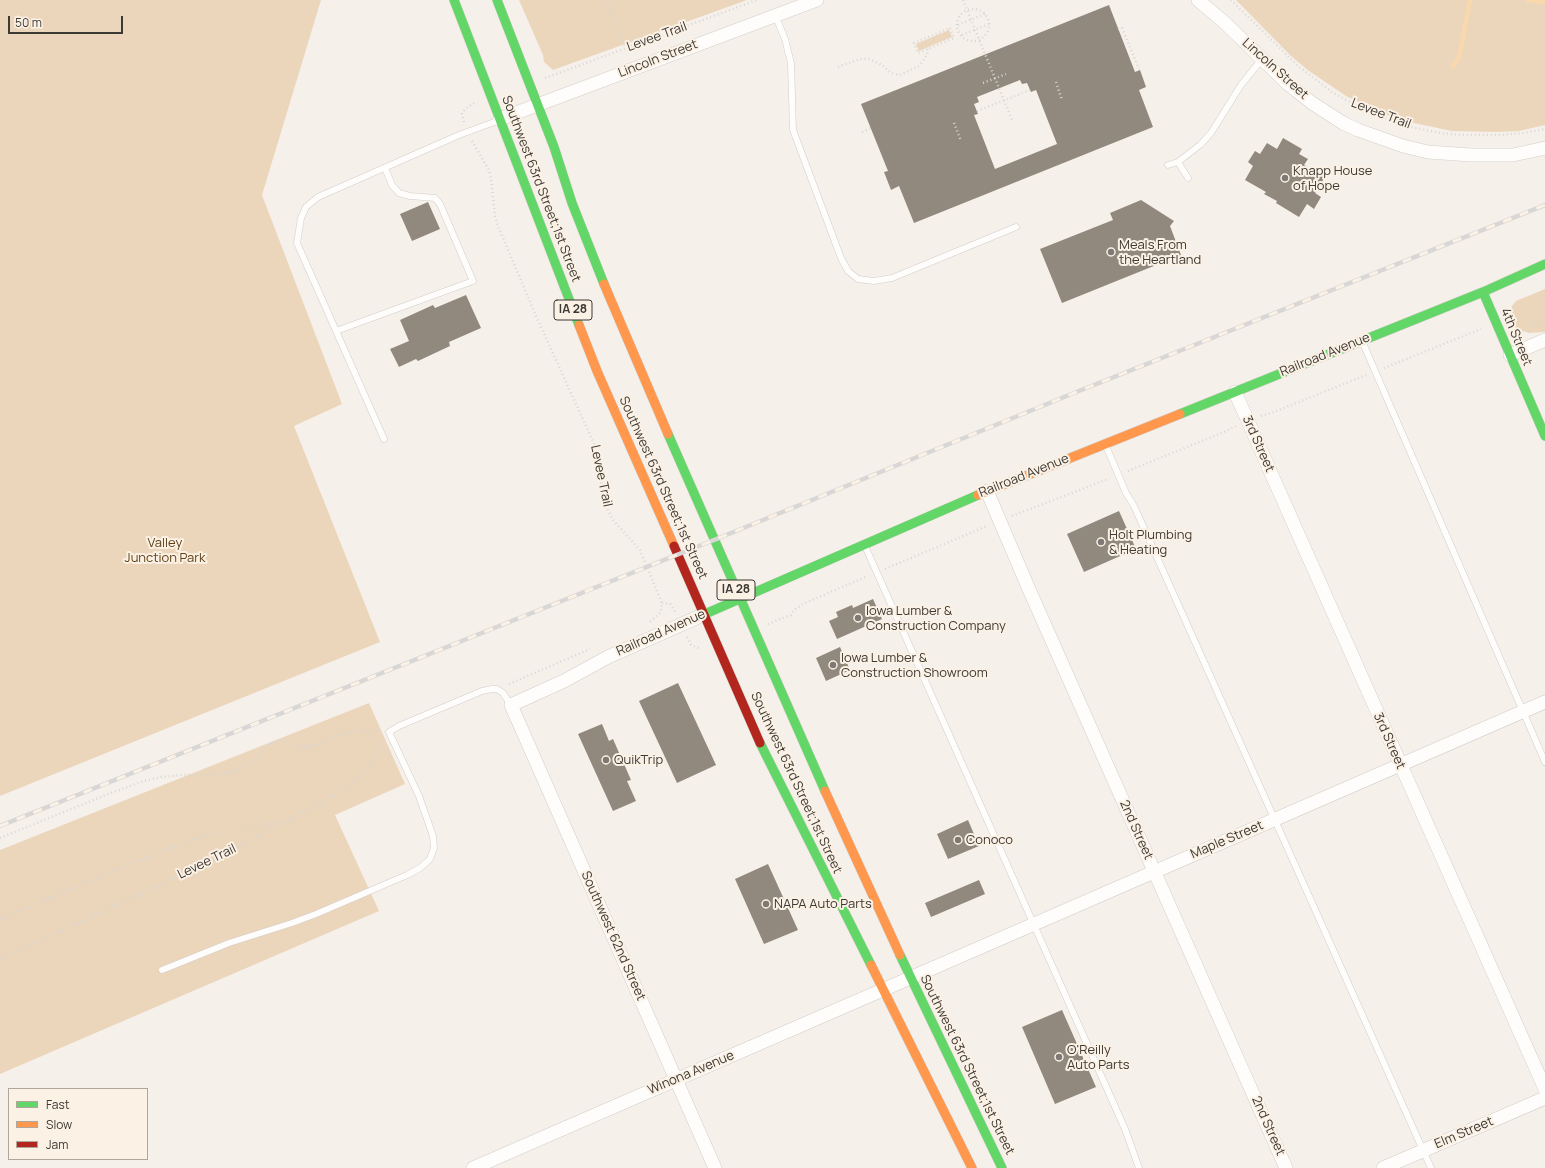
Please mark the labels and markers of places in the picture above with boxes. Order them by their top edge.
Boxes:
place label: Knapp House of Hope [1293,163,1372,194]
marker: Knapp House of Hope [1280,173,1290,183]
place label: Meals From the Heartland [1119,237,1201,268]
marker: Meals From the Heartland [1106,247,1116,257]
place label: Holt Plumbing & Heating [1109,527,1192,558]
marker: Holt Plumbing & Heating [1096,537,1106,547]
place label: Iowa Lumber & Construction Company [866,603,1006,634]
marker: Iowa Lumber & Construction Company [853,613,863,623]
place label: Iowa Lumber & Construction Showroom [841,650,988,681]
marker: Iowa Lumber & Construction Showroom [828,660,838,670]
place label: QuikTrip [614,752,663,768]
marker: QuikTrip [601,755,611,765]
place label: Conoco [966,832,1013,848]
marker: Conoco [953,835,963,845]
place label: NAPA Auto Parts [774,896,872,912]
marker: NAPA Auto Parts [761,899,771,909]
place label: O'Reilly Auto Parts [1067,1042,1130,1073]
marker: O'Reilly Auto Parts [1054,1052,1064,1062]

